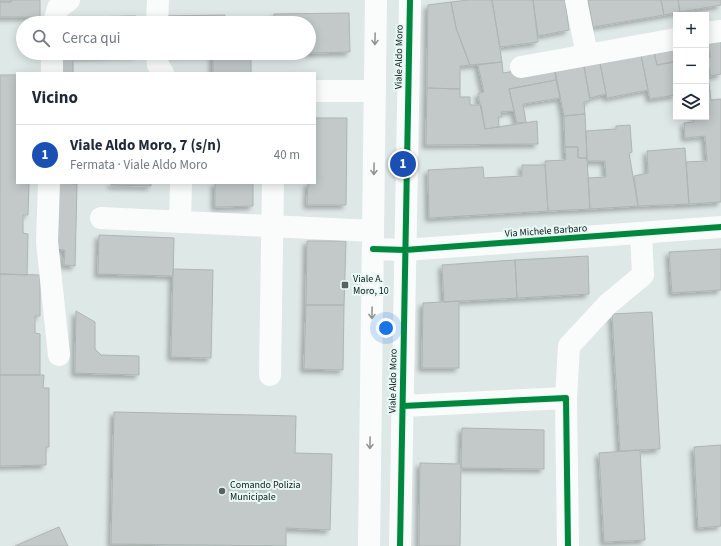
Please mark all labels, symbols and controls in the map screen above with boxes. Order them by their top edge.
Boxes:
map controls [673,12,709,120]
button: + [673,12,709,48]
search box [16,16,316,60]
street label: Viale Aldo Moro [391,25,407,89]
icon: search [30,27,52,49]
text: Cerca qui [62,28,121,49]
one-way arrow [371,32,379,45]
button: − [673,48,709,84]
button: layers [673,84,709,120]
text: Vicino [32,86,78,110]
text: Viale Aldo Moro, 7 (s/n) [70,135,221,156]
text: 1 [42,146,48,164]
text: 40 m [274,146,300,164]
pin: 1 [390,149,416,179]
text: Fermata · Viale Aldo Moro [70,156,207,174]
one-way arrow [370,162,378,175]
street label: Via Michele Barbaro [504,221,588,241]
place label: Viale A. Moro, 10 [353,272,389,298]
marker: Viale A. Moro, 10 [340,280,350,290]
one-way arrow [368,306,376,319]
your location [376,318,396,338]
street label: Viale Aldo Moro [385,349,401,413]
one-way arrow [366,436,374,449]
place label: Comando Polizia Municipale [230,478,301,504]
marker: Comando Polizia Municipale [217,486,227,496]

